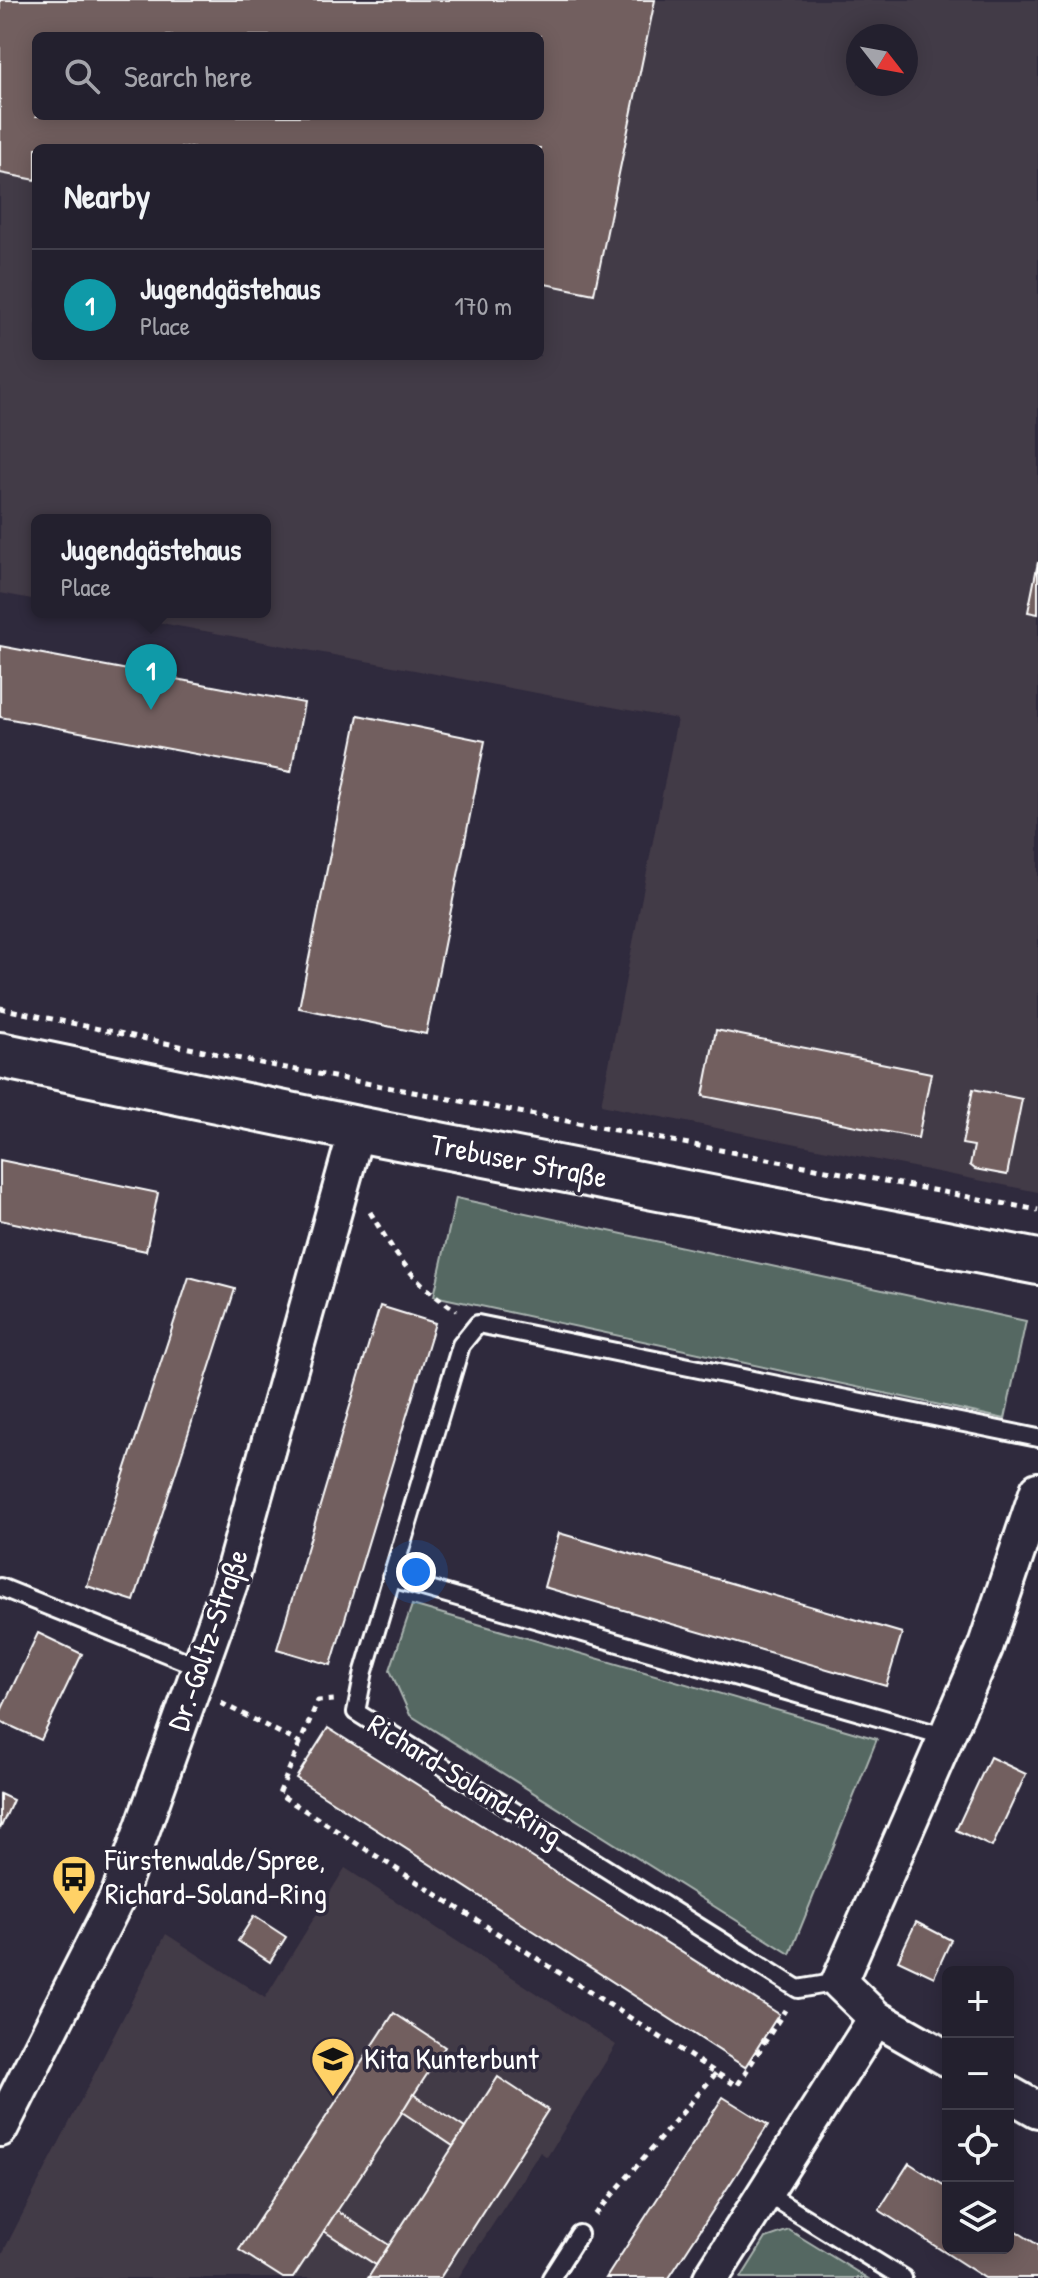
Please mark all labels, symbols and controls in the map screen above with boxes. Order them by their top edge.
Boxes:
north arrow [846,24,918,96]
search box [32,32,544,120]
icon: search [60,54,104,98]
text: Search here [124,56,252,96]
text: Nearby [64,173,150,219]
text: Jugendgästehaus [140,268,320,308]
text: 1 [85,288,95,323]
text: 170 m [454,288,512,323]
text: Place [140,308,190,343]
popup [31,514,271,618]
text: Jugendgästehaus [61,529,241,569]
text: Place [61,569,111,604]
pin: 1 [125,644,177,710]
street label: Trebuser Straße [427,1123,611,1197]
street label: Dr.-Goltz-Straße [157,1544,257,1736]
your location [396,1552,436,1592]
street label: Richard-Soland-Ring [361,1703,570,1855]
place label: Fürstenwalde/Spree, Richard-Soland-Ring [104,1839,327,1913]
bus stop icon: Fürstenwalde/Spree, Richard-Soland-Ring [50,1853,98,1916]
map controls [942,1966,1014,2254]
button: + [942,1966,1014,2038]
school or university icon: Kita Kunterbunt [309,2035,357,2098]
place label: Kita Kunterbunt [364,2038,539,2078]
button: − [942,2038,1014,2110]
button: locate [942,2110,1014,2182]
button: layers [942,2182,1014,2254]

